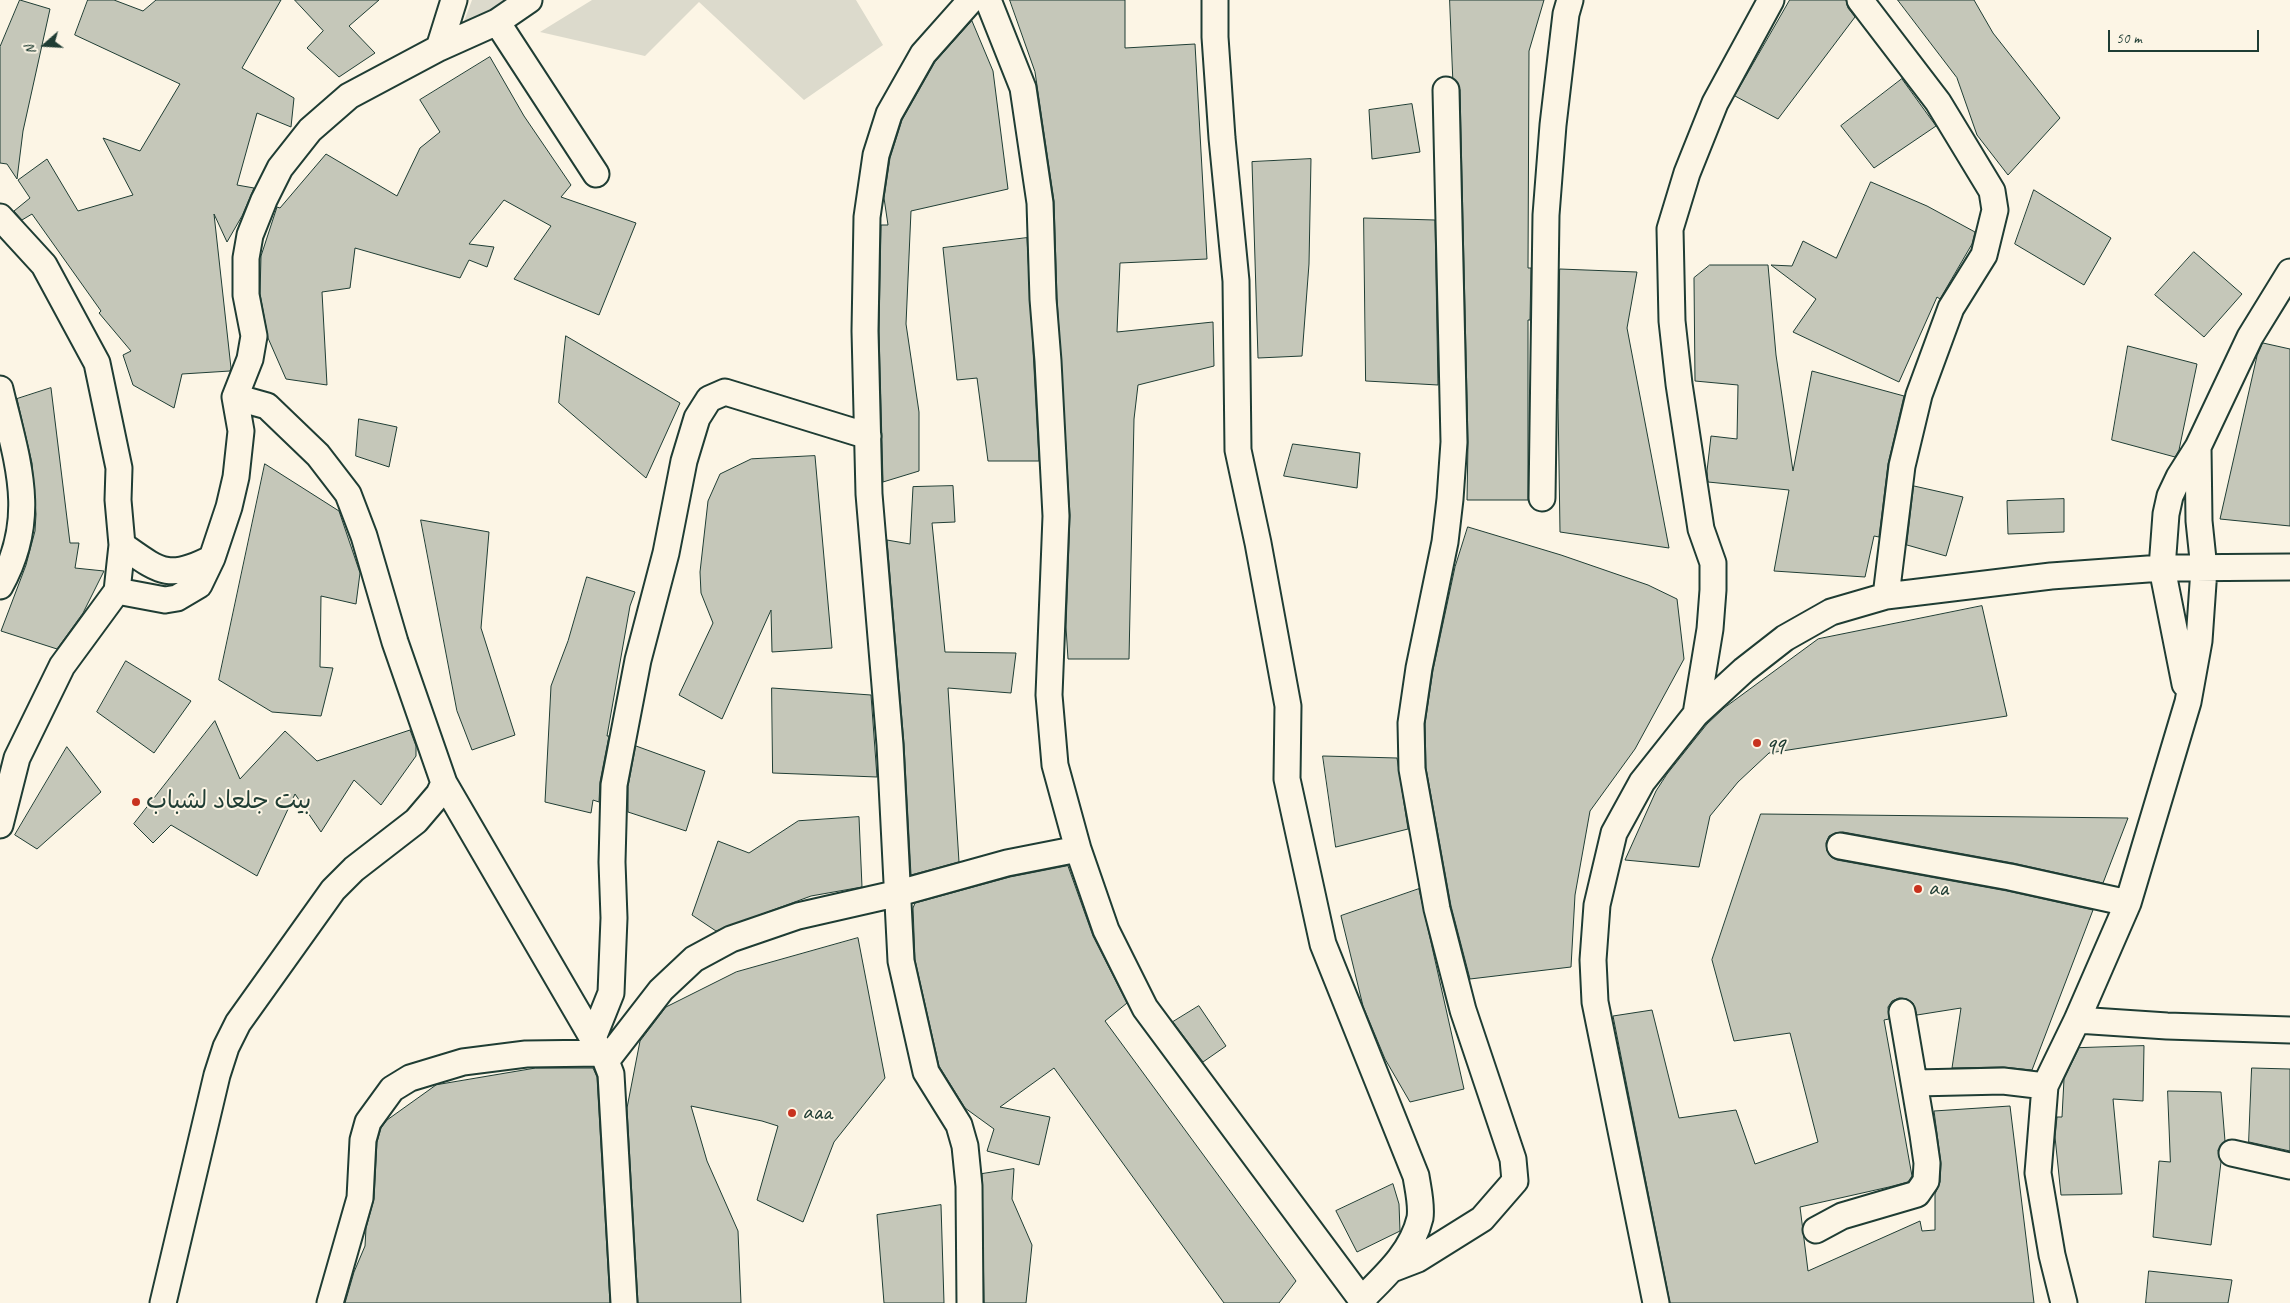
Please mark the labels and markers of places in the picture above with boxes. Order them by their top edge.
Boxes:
place label: qq [1767,729,1785,757]
marker: qq [1751,737,1763,749]
place label: بيت جلعاد لشباب [146,788,311,816]
marker: بيت جلعاد لشباب [130,796,142,808]
place label: aa [1928,875,1948,903]
marker: aa [1912,883,1924,895]
place label: aaa [802,1099,832,1127]
marker: aaa [786,1107,798,1119]

